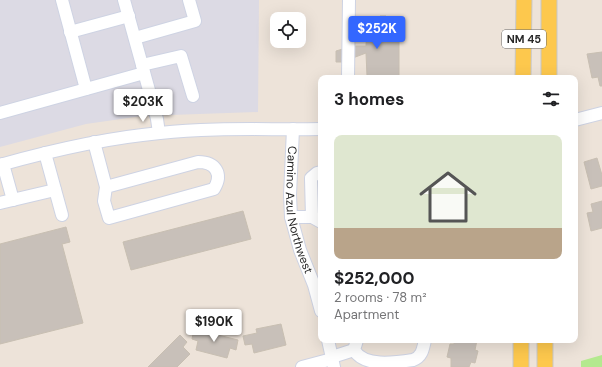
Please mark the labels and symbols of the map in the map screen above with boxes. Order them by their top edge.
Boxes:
pin: $252K [349,16,405,50]
road number: NM 45 [502,30,546,48]
pin: $203K [115,89,171,123]
street label: Camino Azul Northwest [282,146,317,276]
pin: $190K [186,309,242,343]

